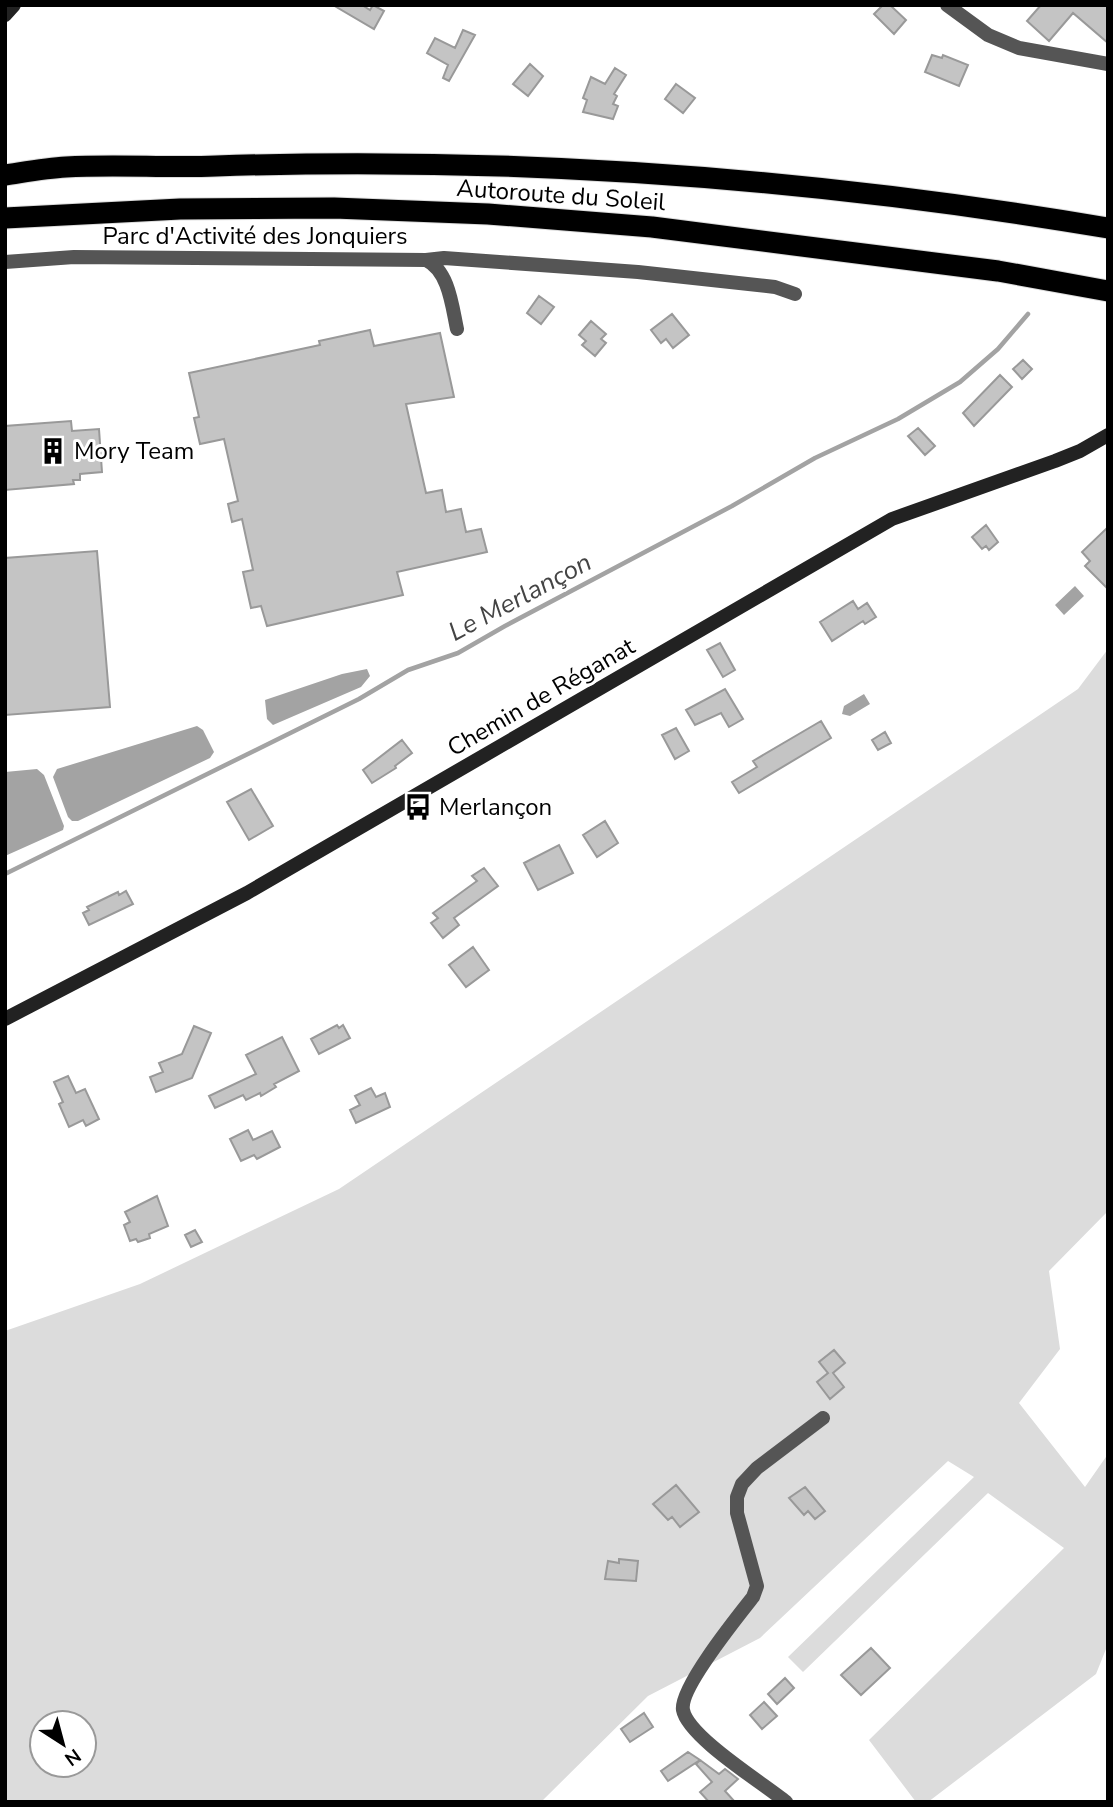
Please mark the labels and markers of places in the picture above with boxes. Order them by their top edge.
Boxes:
place label: Mory Team [74,435,194,467]
building icon: Mory Team [38,436,68,466]
place label: Merlançon [439,791,552,823]
bus stop icon: Merlançon [403,792,433,822]

